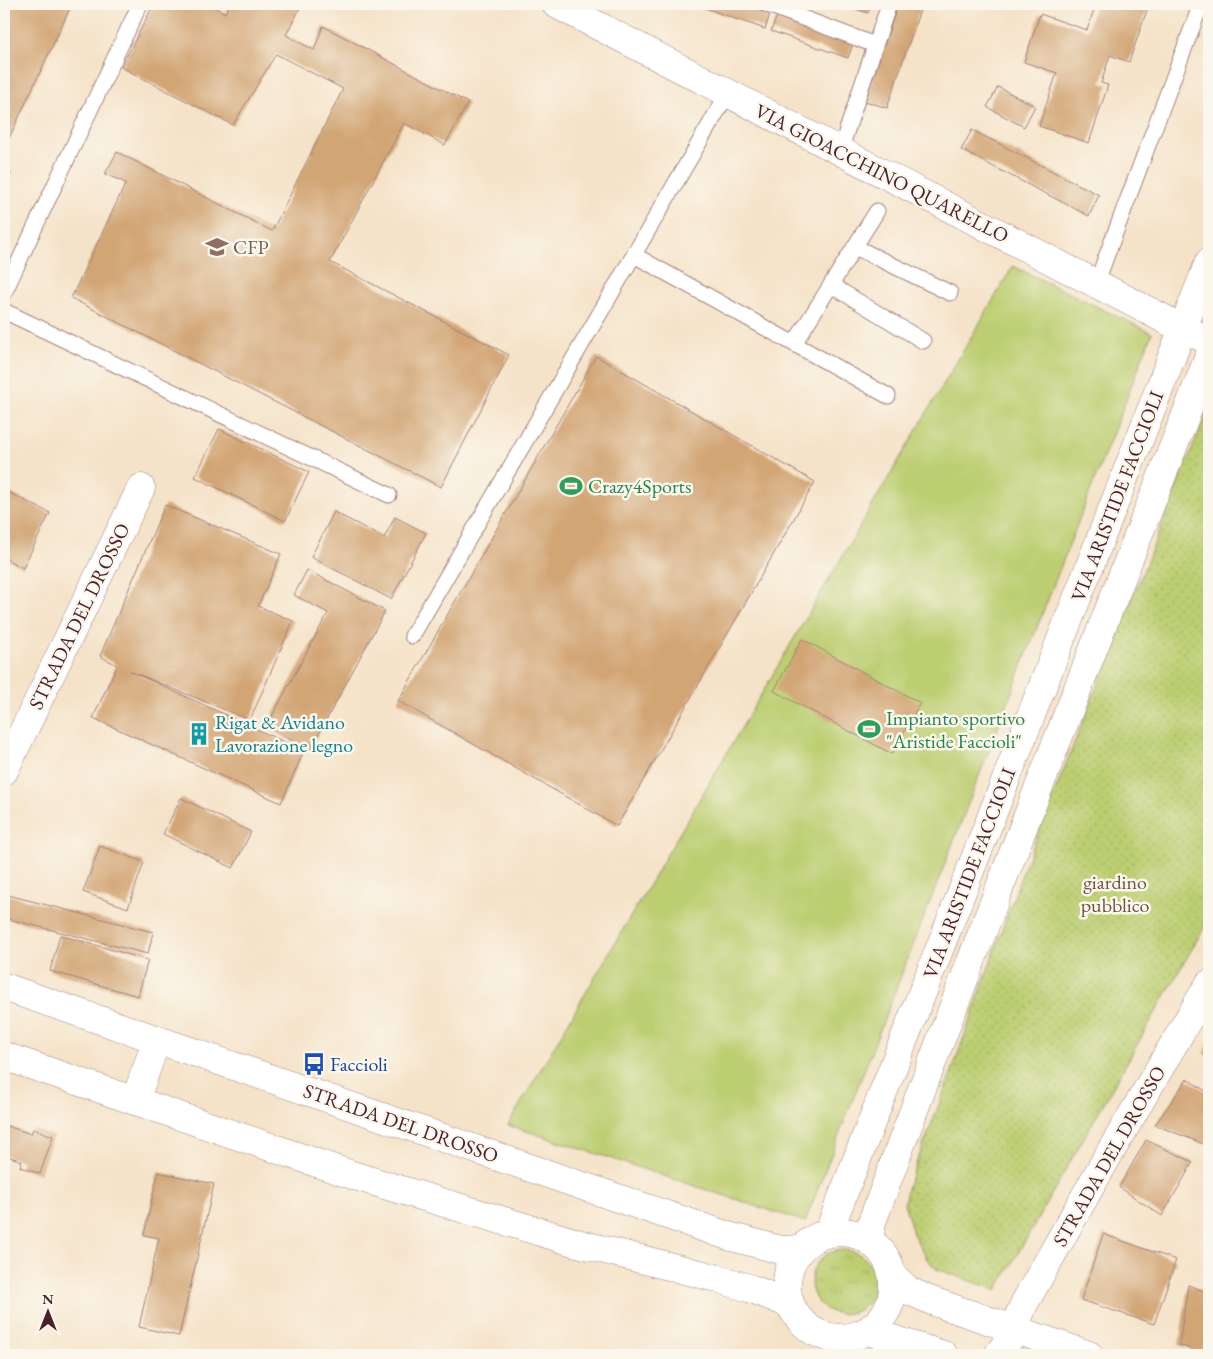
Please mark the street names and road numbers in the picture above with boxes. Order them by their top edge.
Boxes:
street label: VIA GIOACCHINO QUARELLO [751,97,1013,249]
street label: VIA ARISTIDE FACCIOLI [1065,387,1169,605]
street label: STRADA DEL DROSSO [23,518,135,714]
street label: VIA ARISTIDE FACCIOLI [917,764,1021,982]
street label: STRADA DEL DROSSO [1047,1061,1171,1251]
street label: STRADA DEL DROSSO [300,1077,502,1169]

